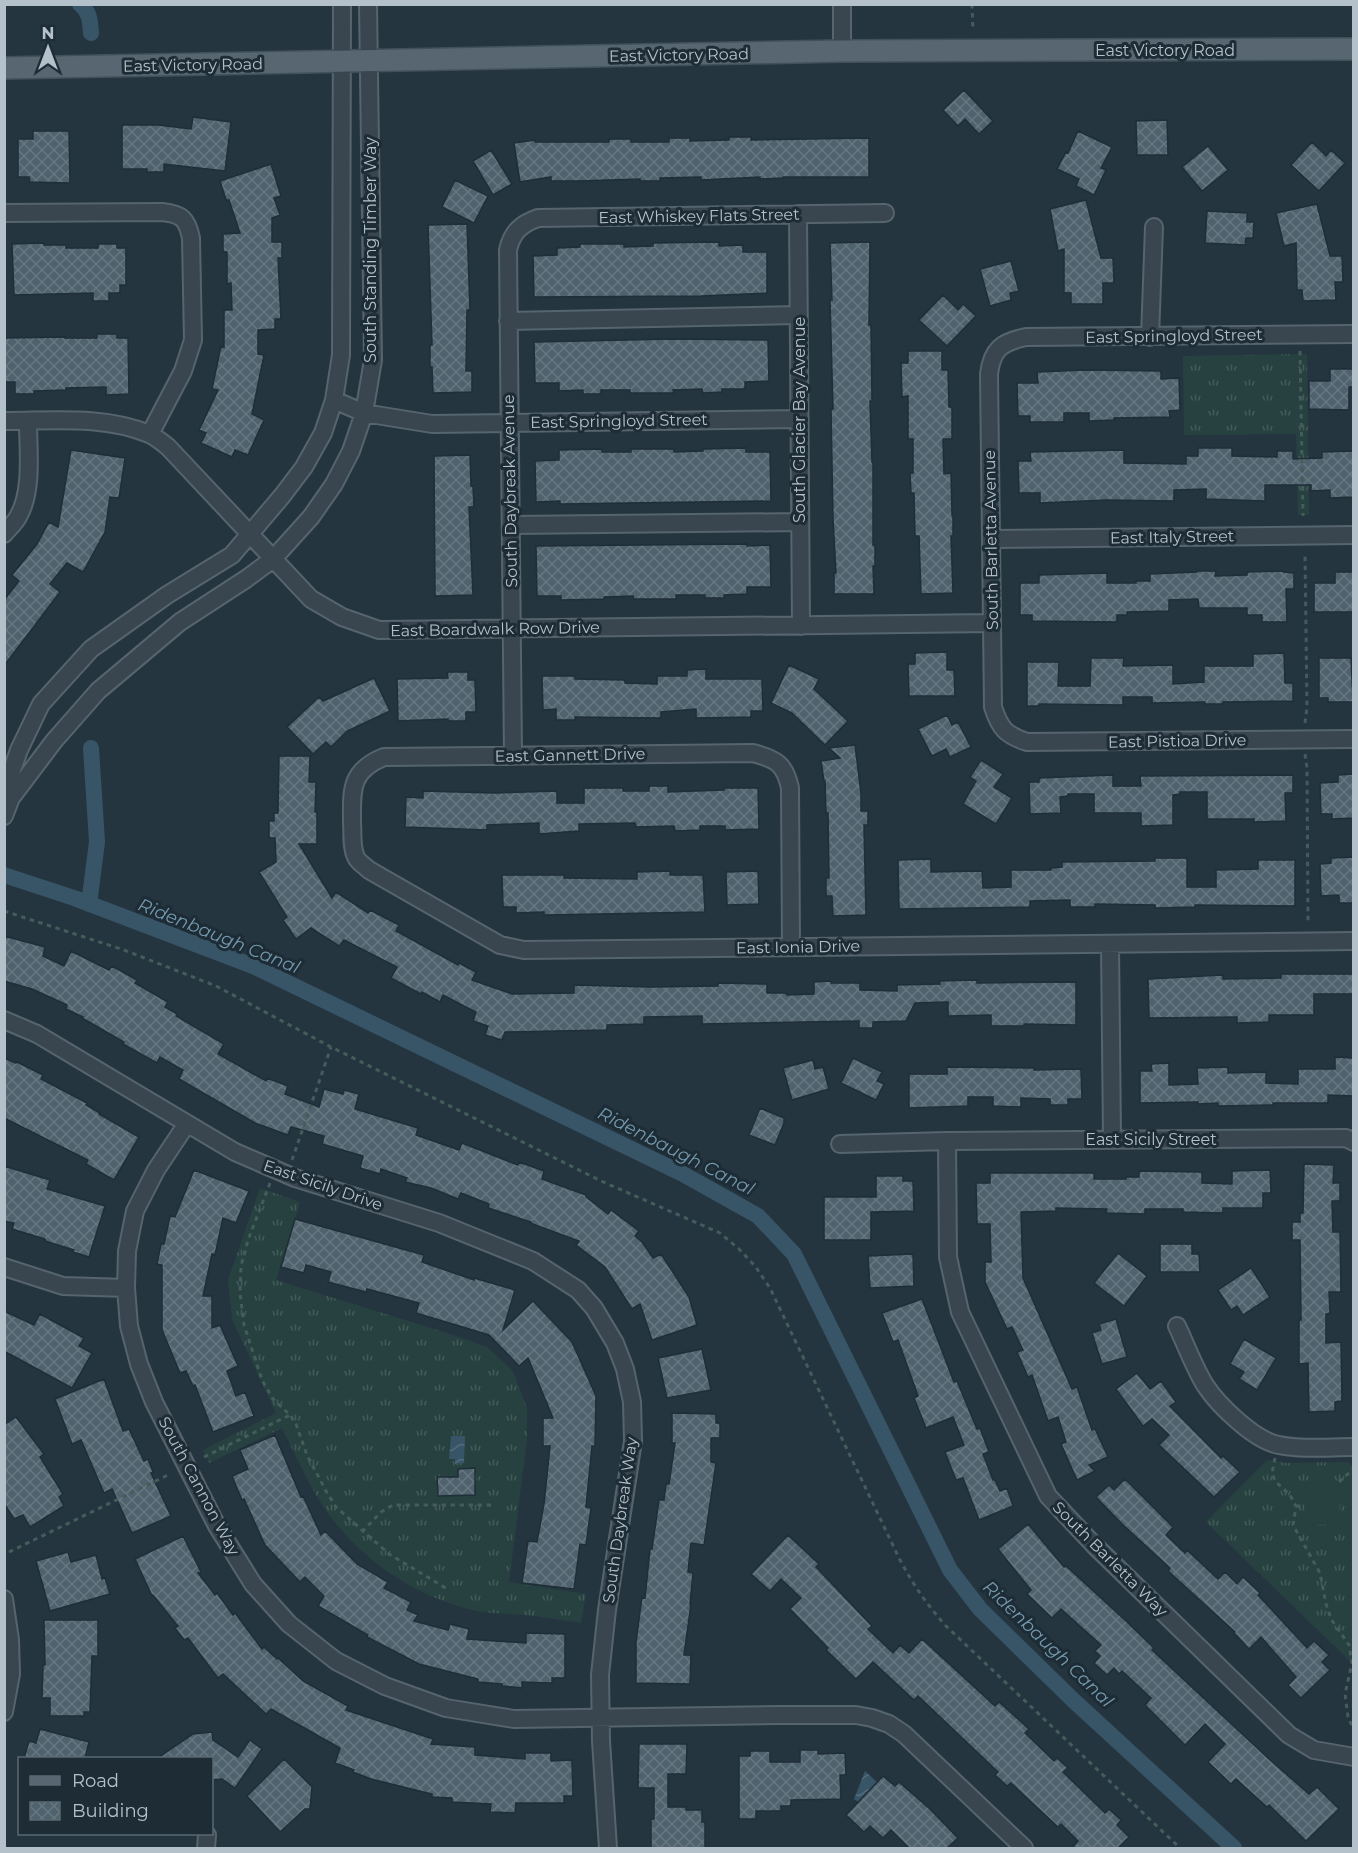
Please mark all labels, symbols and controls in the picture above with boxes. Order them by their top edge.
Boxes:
north arrow [18,18,78,78]
text: N [42,24,54,43]
street label: East Victory Road [1095,41,1235,60]
street label: East Victory Road [609,44,749,66]
street label: East Victory Road [123,54,263,76]
street label: South Standing Timber Way [361,137,380,363]
street label: East Whiskey Flats Street [598,205,800,227]
street label: South Glacier Bay Avenue [790,317,809,523]
street label: East Springloyd Street [1085,325,1263,347]
street label: South Daybreak Avenue [499,394,521,588]
street label: East Springloyd Street [530,410,708,432]
street label: South Barletta Avenue [980,450,1002,630]
street label: East Italy Street [1110,526,1235,548]
street label: East Boardwalk Row Drive [390,618,600,640]
street label: East Pistioa Drive [1108,730,1246,752]
street label: East Gannett Drive [495,744,645,766]
water label: Ridenbaugh Canal [135,893,303,979]
street label: East Ionia Drive [736,936,860,958]
water label: Ridenbaugh Canal [594,1102,758,1200]
street label: East Sicily Street [1085,1130,1217,1149]
street label: East Sicily Drive [261,1156,385,1214]
street label: South Cannon Way [154,1413,244,1559]
street label: South Daybreak Way [599,1435,641,1604]
street label: South Barletta Way [1049,1498,1172,1621]
water label: Ridenbaugh Canal [978,1576,1118,1712]
legend [18,1757,213,1835]
text: Road [72,1770,119,1792]
text: Building [72,1800,149,1822]

